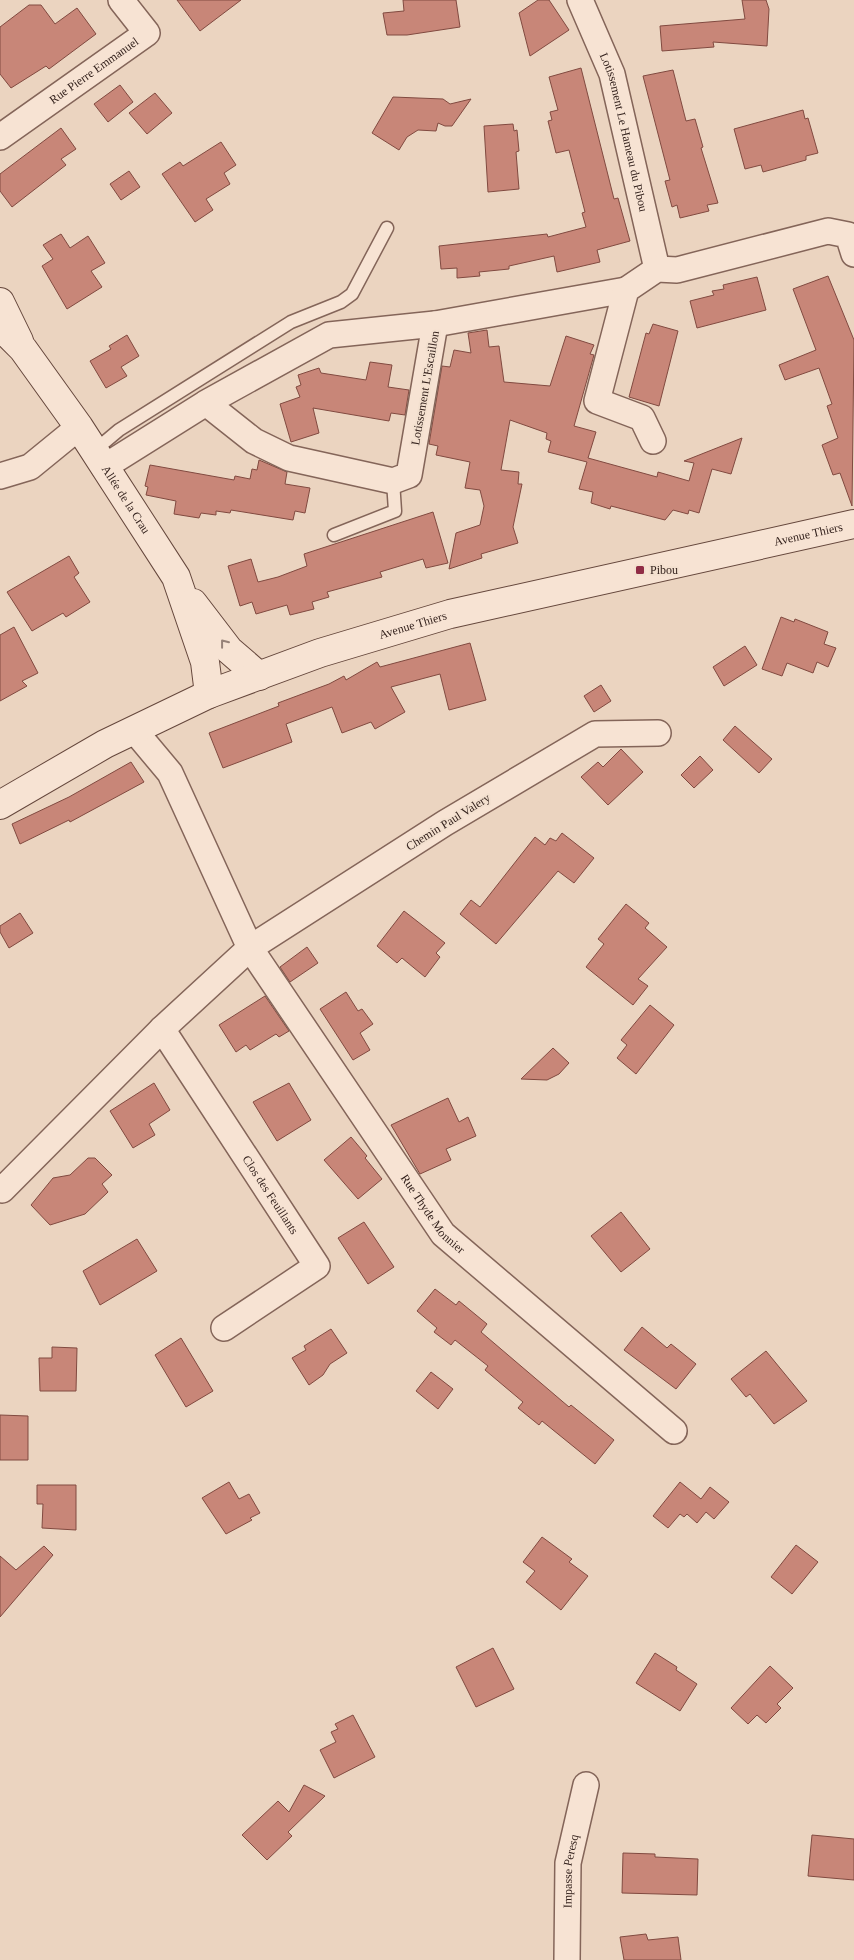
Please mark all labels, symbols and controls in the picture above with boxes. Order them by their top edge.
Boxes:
street label: Rue Pierre Emmanuel [47,34,142,107]
street label: Lotissement Le Hameau du Pibou [597,51,651,213]
street label: Lotissement L'Escaillon [408,330,442,446]
street label: Allée de la Crau [99,463,153,536]
street label: Avenue Thiers [773,520,844,549]
place label: Pibou [650,563,678,577]
marker: Pibou [634,564,646,576]
street label: Avenue Thiers [377,608,449,642]
one-way arrow [221,640,229,649]
street label: Chemin Paul Valery [403,791,493,853]
street label: Clos des Feuillants [239,1153,301,1237]
street label: Rue Thyde Monnier [398,1172,468,1257]
street label: Impasse Peresq [561,1833,581,1908]

